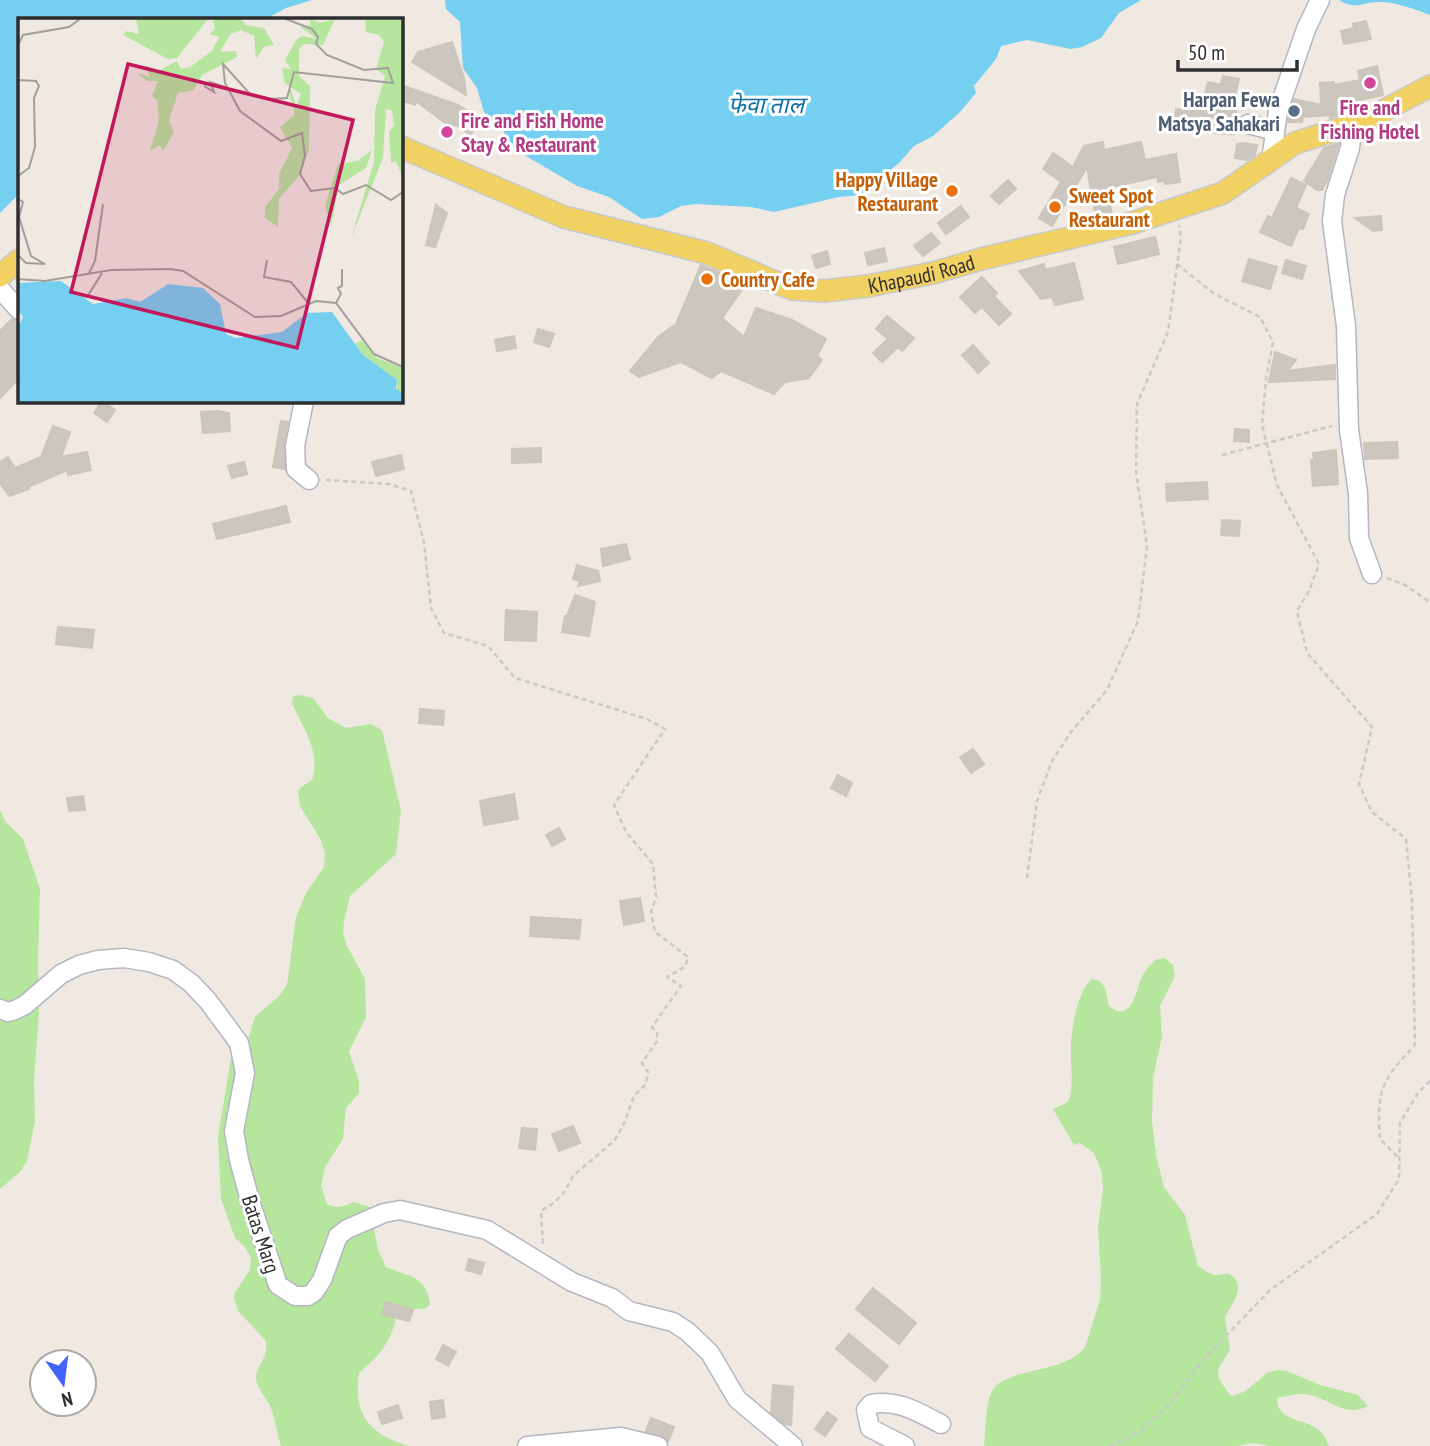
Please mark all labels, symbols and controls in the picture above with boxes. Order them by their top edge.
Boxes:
inset map [18,18,402,402]
scale bar [1178,28,1297,72]
text: 50 m [1188,39,1225,66]
marker: Fire and Fishing Hotel [1362,75,1378,91]
place label: Harpan Fewa Matsya Sahakari [1158,86,1280,137]
water label: फेवा ताल [728,90,808,119]
place label: Fire and Fishing Hotel [1321,94,1420,145]
marker: Harpan Fewa Matsya Sahakari [1286,103,1302,119]
place label: Fire and Fish Home Stay & Restaurant [461,107,604,158]
marker: Fire and Fish Home Stay & Restaurant [439,124,455,140]
place label: Happy Village Restaurant [836,166,938,217]
place label: Sweet Spot Restaurant [1069,182,1153,233]
marker: Happy Village Restaurant [944,183,960,199]
marker: Sweet Spot Restaurant [1047,199,1063,215]
street label: Khapaudi Road [866,248,978,299]
place label: Country Cafe [721,266,815,293]
marker: Country Cafe [699,271,715,287]
street label: Batas Marg [236,1191,286,1277]
north arrow [28,1348,98,1418]
text: N [59,1387,75,1412]

